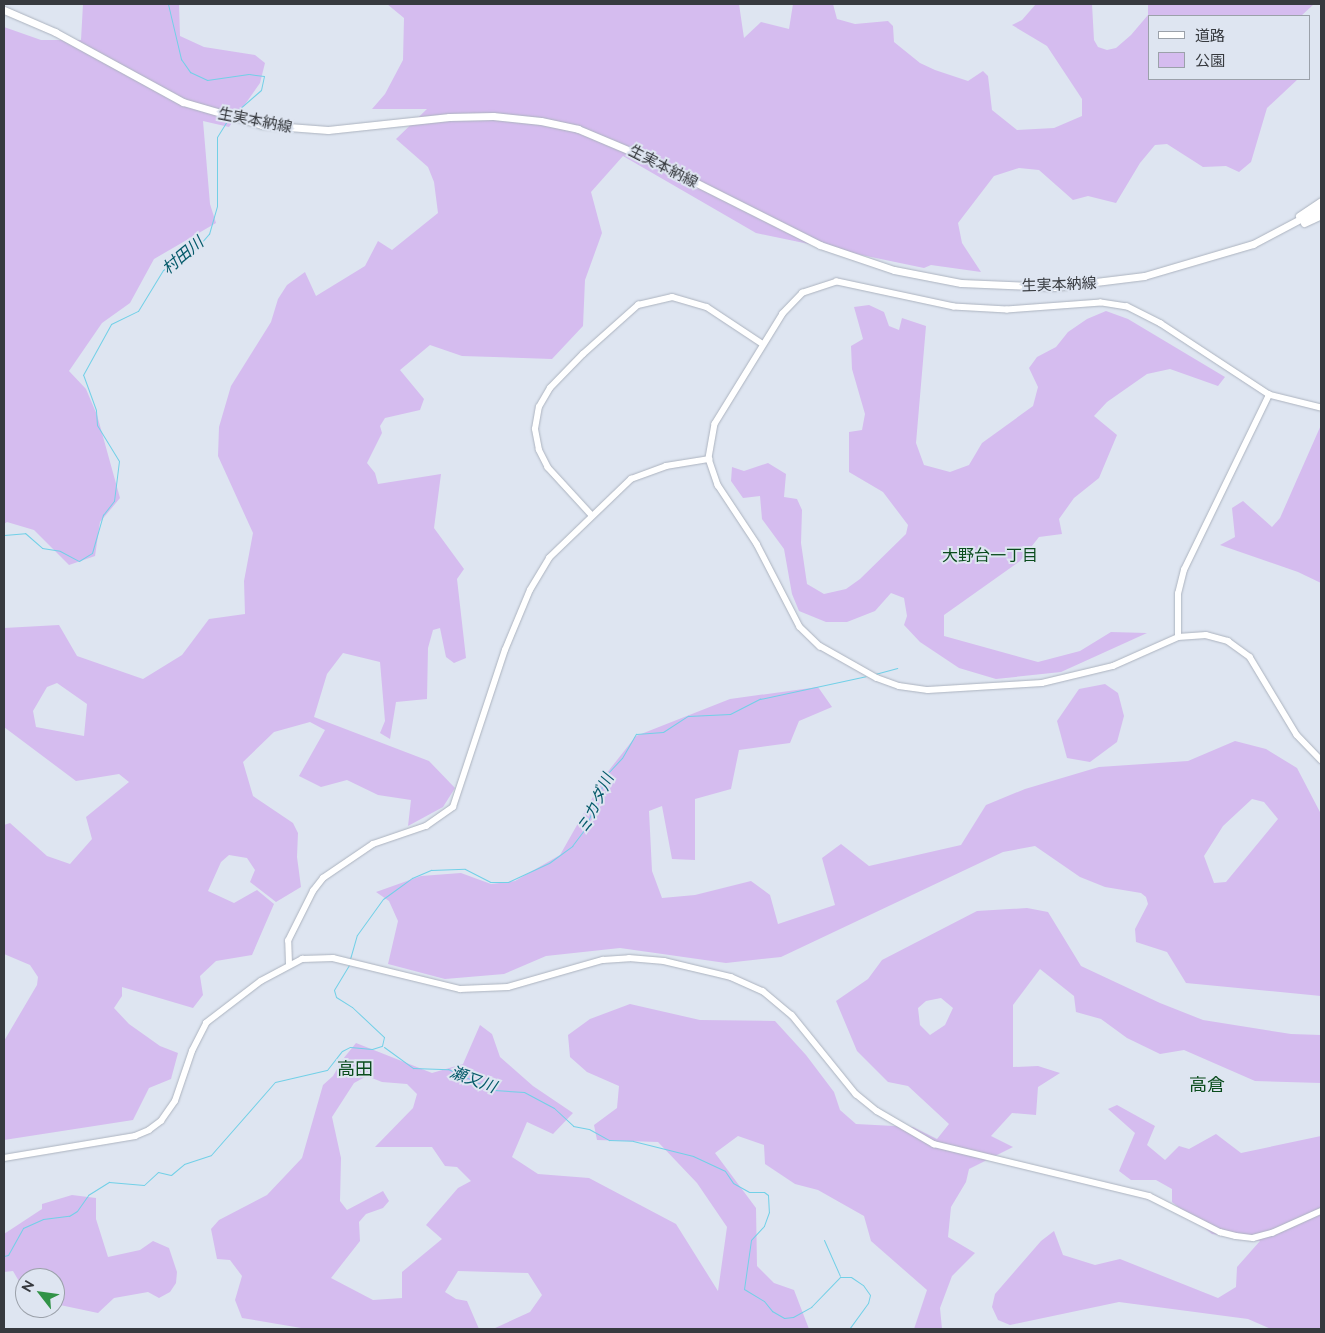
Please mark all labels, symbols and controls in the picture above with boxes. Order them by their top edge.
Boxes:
legend [1148,15,1310,80]
text: 道路 [1195,27,1225,45]
text: 公園 [1195,52,1225,70]
street label: 生実本納線 [216,105,294,137]
street label: 生実本納線 [626,142,700,192]
water label: 村田川 [158,233,208,279]
street label: 生実本納線 [1021,275,1097,295]
district label: 大野台一丁目 [942,546,1038,566]
water label: ミカダ川 [574,771,618,837]
district label: 高田 [337,1058,373,1080]
water label: 瀬又川 [447,1063,499,1097]
district label: 高倉 [1189,1074,1225,1096]
north arrow [15,1268,65,1318]
text: N [18,1277,37,1295]

